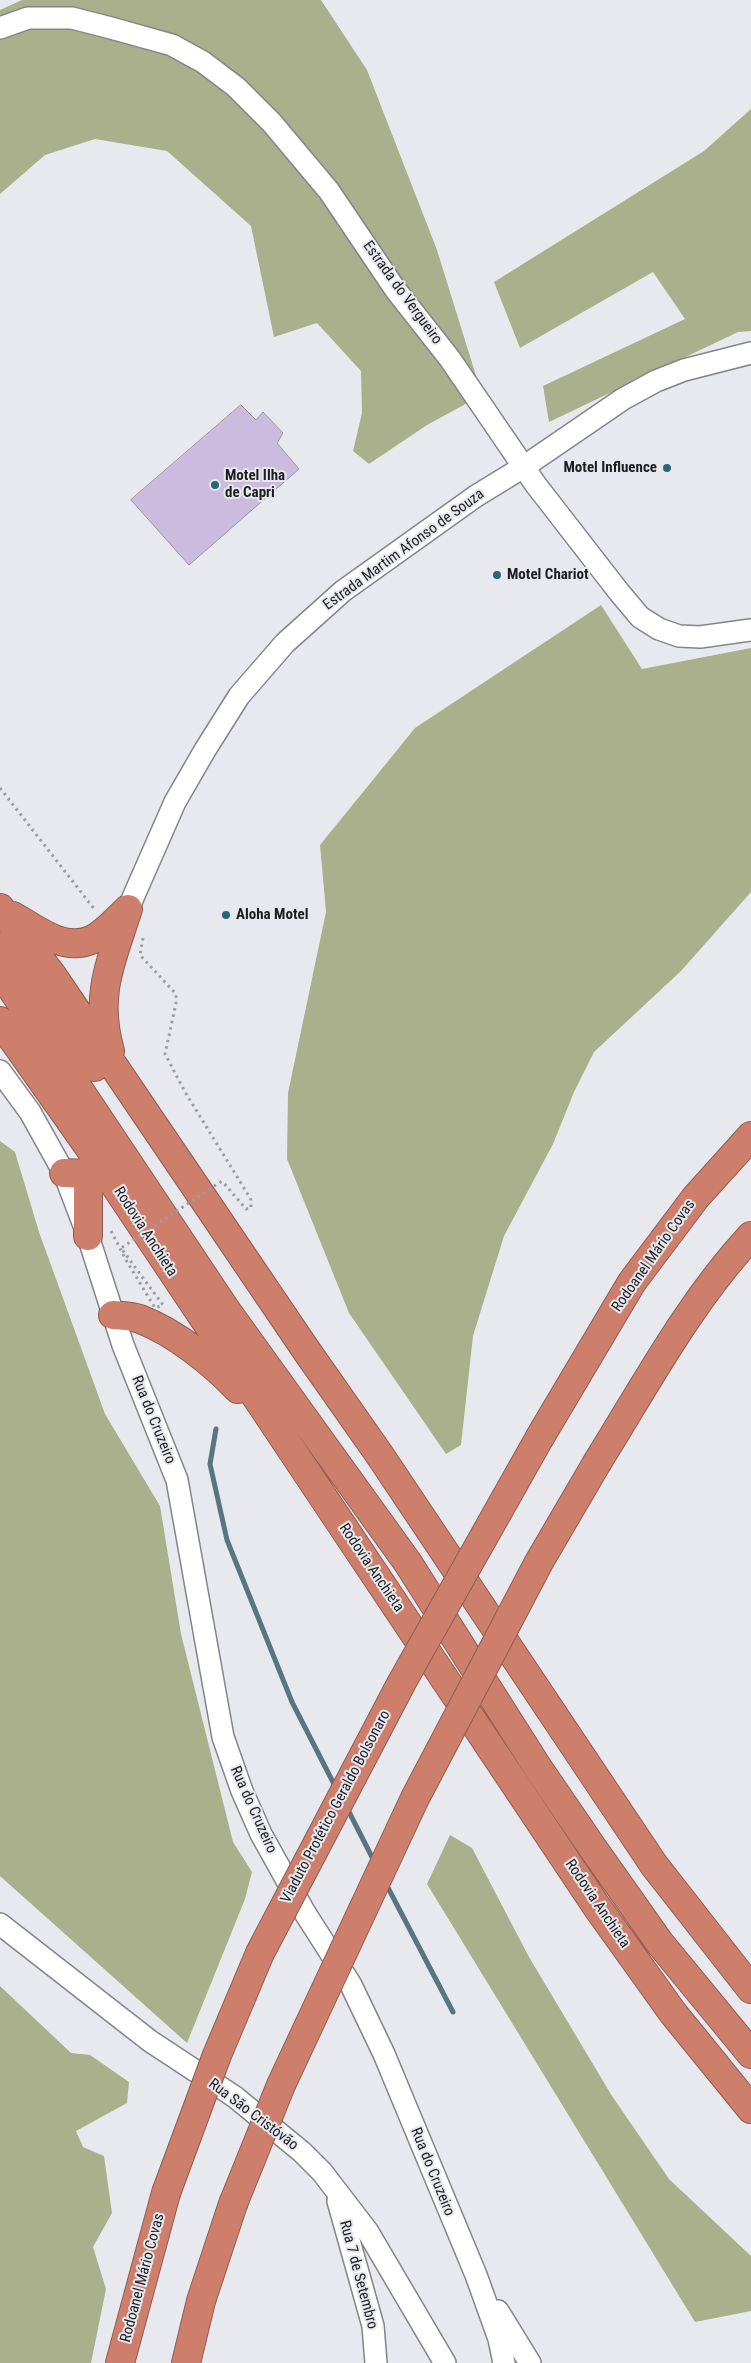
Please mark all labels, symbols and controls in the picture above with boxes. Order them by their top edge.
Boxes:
street label: Estrada do Vergueiro [358,238,446,348]
place label: Motel Influence [563,459,657,477]
marker: Motel Influence [661,462,673,474]
place label: Motel Ilha de Capri [225,467,285,502]
marker: Motel Ilha de Capri [209,479,221,491]
street label: Estrada Martim Afonso de Souza [320,486,488,614]
place label: Motel Chariot [507,566,589,584]
marker: Motel Chariot [491,569,503,581]
place label: Aloha Motel [236,906,309,924]
marker: Aloha Motel [220,909,232,921]
street label: Rodovia Anchieta [109,1184,181,1280]
street label: Rodoanel Mário Covas [609,1197,699,1315]
street label: Rua do Cruzeiro [127,1373,179,1467]
street label: Rodovia Anchieta [335,1520,407,1616]
street label: Viaduto Protético Geraldo Bolsonaro [277,1708,395,1906]
street label: Rua do Cruzeiro [226,1764,280,1856]
street label: Rodovia Anchieta [561,1856,633,1952]
street label: Rua São Cristóvão [205,2075,301,2155]
street label: Rua do Cruzeiro [406,2125,458,2219]
street label: Rodoanel Mário Covas [117,2212,169,2344]
street label: Rua 7 de Setembro [335,2219,381,2331]

